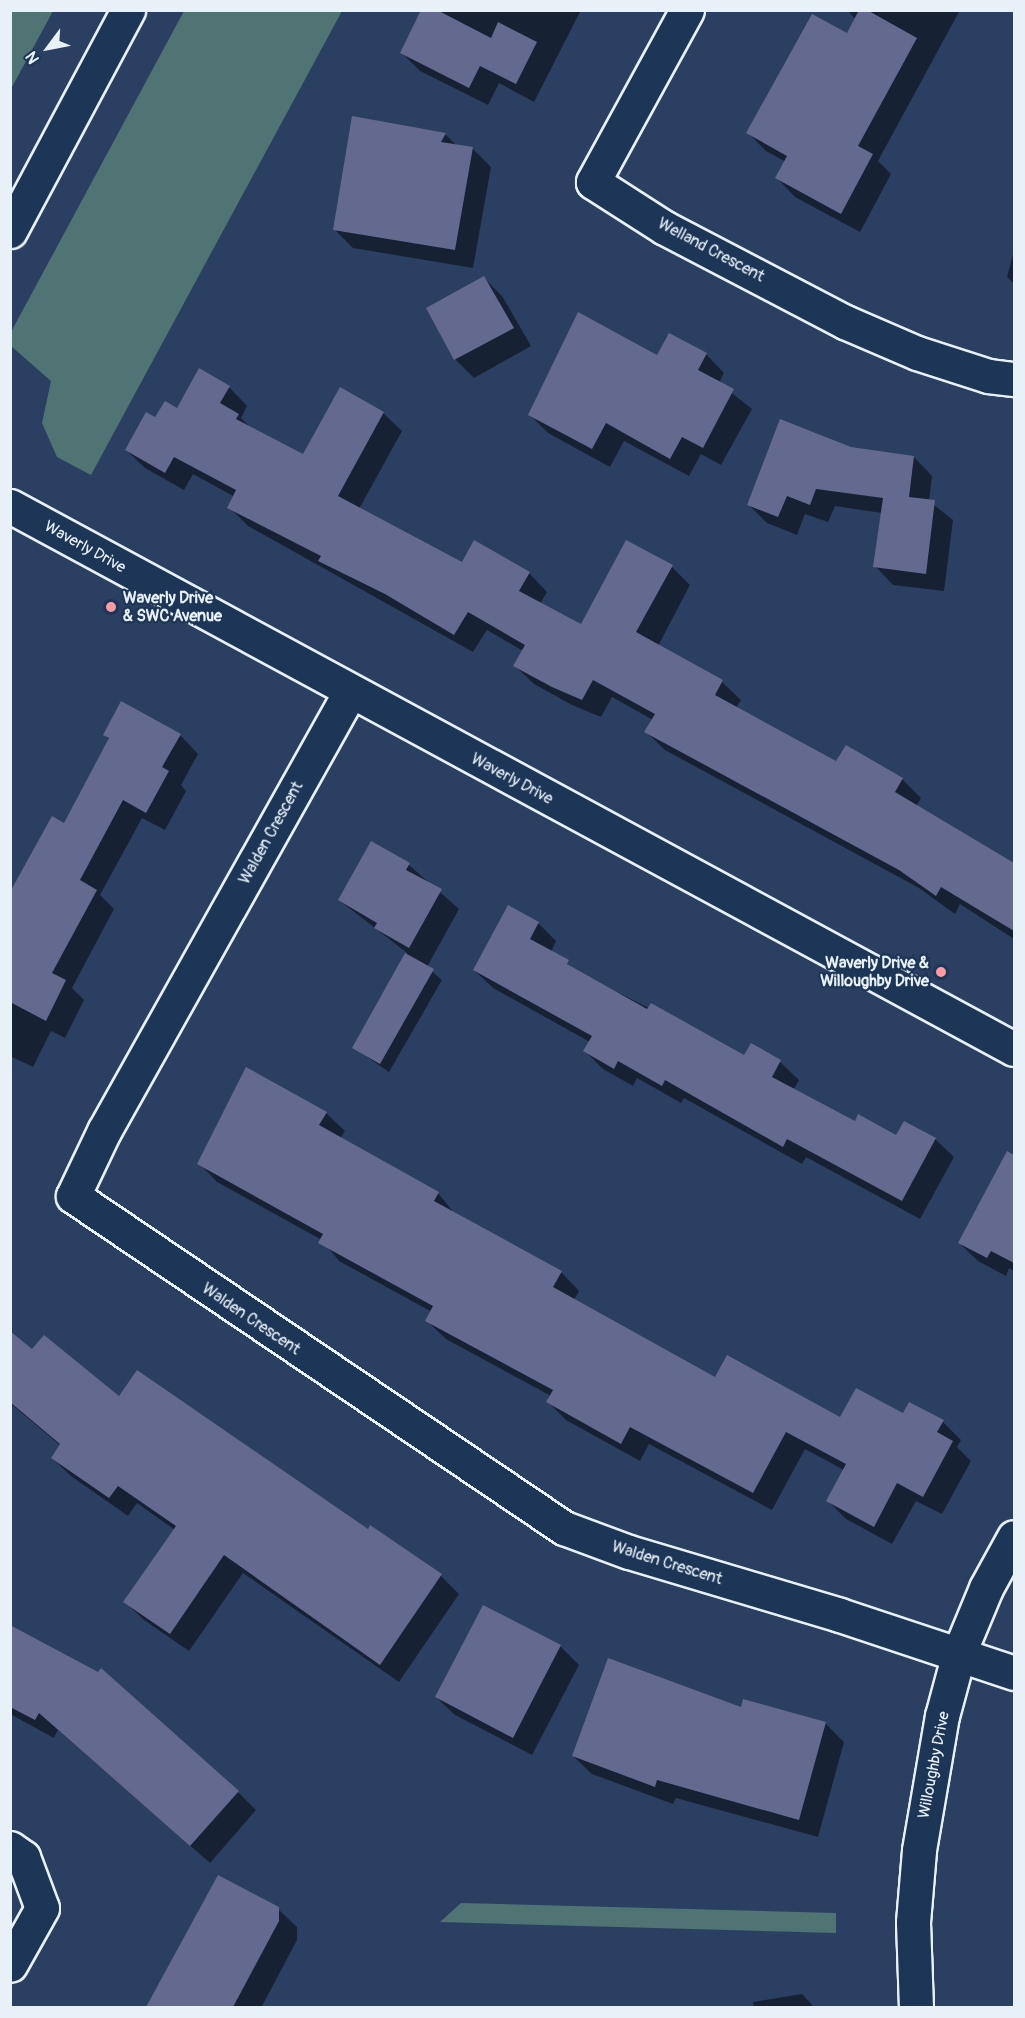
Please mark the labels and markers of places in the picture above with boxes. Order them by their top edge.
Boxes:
place label: Waverly Drive & SWC Avenue [123,588,222,626]
marker: Waverly Drive & SWC Avenue [104,600,118,614]
place label: Waverly Drive & Willoughby Drive [820,953,929,991]
marker: Waverly Drive & Willoughby Drive [934,965,948,979]

